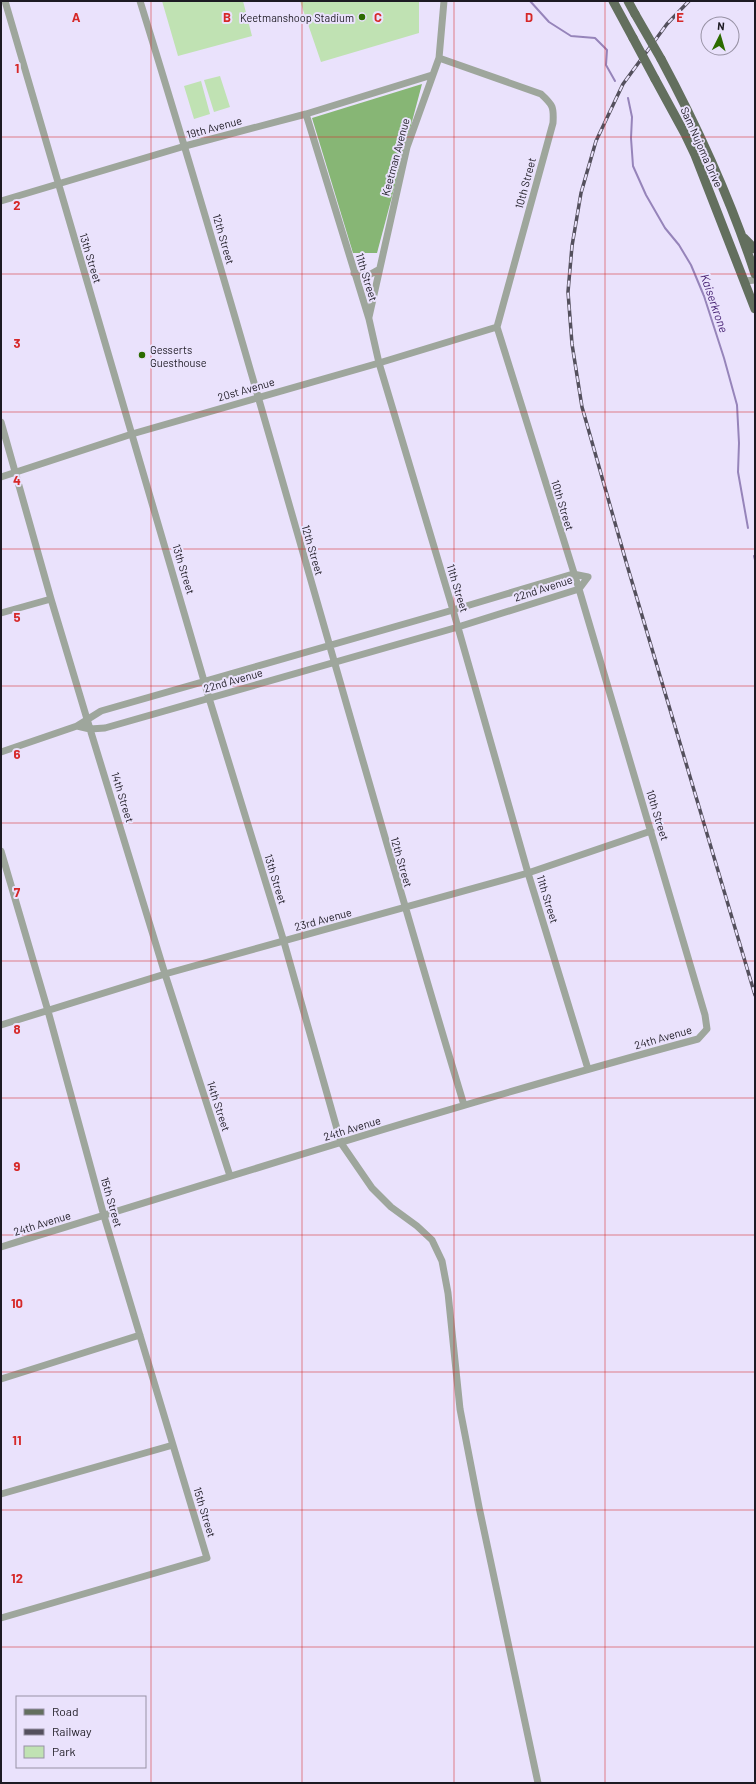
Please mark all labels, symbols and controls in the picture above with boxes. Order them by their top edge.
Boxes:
text: A [72,9,81,25]
text: B [223,9,231,25]
text: C [374,9,382,25]
text: D [525,9,533,25]
text: E [676,9,684,25]
place label: Keetmanshoop Stadium [240,11,354,24]
marker: Keetmanshoop Stadium [357,12,367,22]
north arrow [700,16,740,56]
text: N [717,19,725,32]
text: 1 [15,60,19,76]
street label: Sam Nujoma Drive [678,105,726,189]
street label: 19th Avenue [185,113,243,141]
street label: Keetman Avenue [378,117,412,197]
street label: 10th Street [512,156,538,210]
text: 2 [13,197,21,213]
street label: 12th Street [211,212,237,266]
street label: 13th Street [77,231,105,285]
street label: 11th Street [353,251,381,303]
water label: Kaiserkrone [698,272,732,334]
text: 3 [13,335,21,351]
place label: Gesserts Guesthouse [150,343,207,369]
marker: Gesserts Guesthouse [137,350,147,360]
street label: 20st Avenue [216,375,276,403]
text: 4 [13,472,21,488]
street label: 10th Street [549,478,577,532]
street label: 12th Street [300,523,326,577]
street label: 13th Street [170,542,198,596]
street label: 11th Street [444,562,472,614]
street label: 22nd Avenue [512,572,574,604]
text: 5 [13,609,21,625]
street label: 22nd Avenue [202,665,264,695]
text: 6 [14,746,21,762]
street label: 14th Street [109,770,137,824]
street label: 10th Street [644,788,672,842]
street label: 12th Street [389,835,415,889]
street label: 13th Street [262,852,290,906]
street label: 11th Street [534,873,562,925]
text: 7 [14,884,21,900]
street label: 23rd Avenue [293,905,353,933]
text: 8 [13,1021,21,1037]
street label: 24th Avenue [633,1023,693,1051]
street label: 14th Street [205,1079,233,1133]
street label: 24th Avenue [322,1113,382,1143]
text: 9 [14,1158,21,1174]
street label: 15th Street [99,1175,125,1229]
street label: 24th Avenue [12,1208,72,1238]
text: 10 [11,1295,23,1311]
text: 11 [12,1432,22,1448]
street label: 15th Street [191,1485,219,1539]
text: 12 [11,1570,23,1586]
legend [16,1696,146,1768]
text: Road [52,1704,79,1718]
text: Railway [52,1724,92,1738]
text: Park [52,1744,76,1758]

